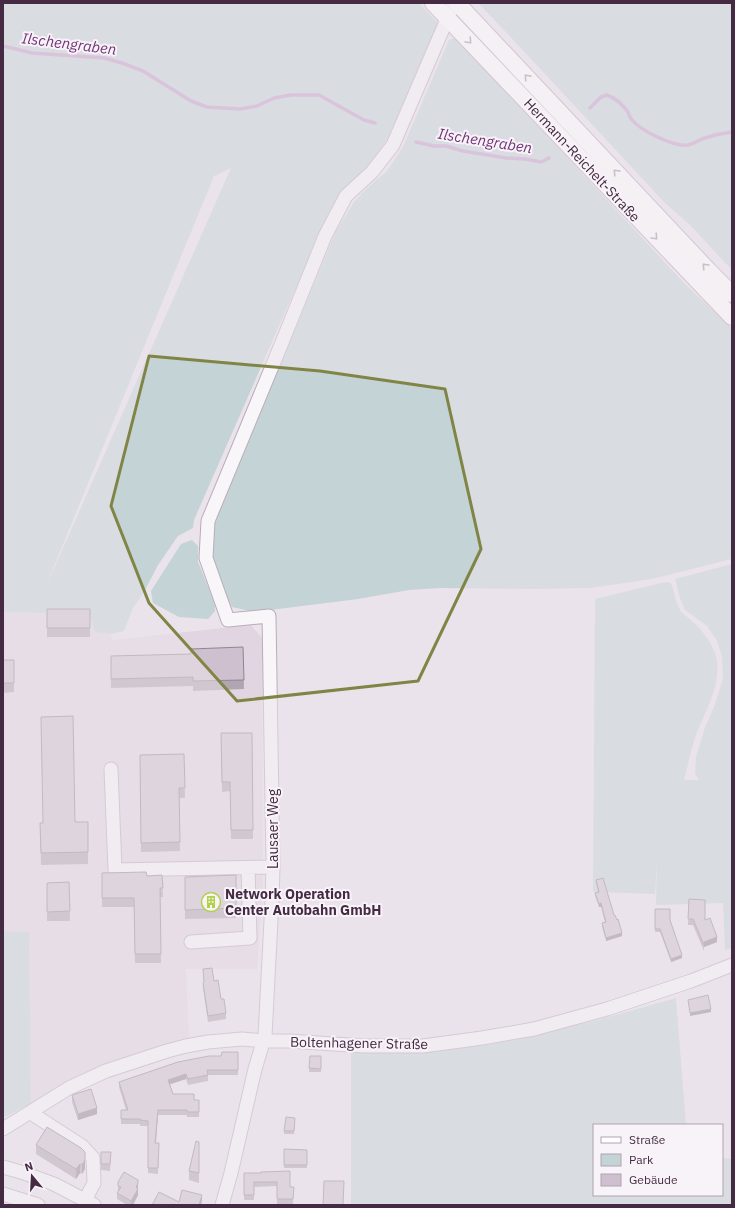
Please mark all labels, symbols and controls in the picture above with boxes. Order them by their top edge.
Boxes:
water label: Ilschengraben [21,28,117,59]
one-way arrow [464,36,472,44]
one-way arrow [524,74,531,82]
street label: Hermann-Reichelt-Straße [520,94,644,226]
water label: Ilschengraben [437,124,534,157]
one-way arrow [613,169,620,177]
one-way arrow [650,232,658,240]
one-way arrow [702,264,709,271]
street label: Lausaer Weg [264,788,282,869]
place label: Network Operation Center Autobahn GmbH [225,885,381,919]
building icon: Network Operation Center Autobahn GmbH [200,891,222,913]
street label: Boltenhagener Straße [290,1033,428,1053]
legend [593,1124,723,1196]
text: Straße [629,1132,666,1147]
text: Park [629,1152,654,1167]
north arrow [12,1156,52,1196]
text: N [23,1159,35,1174]
text: Gebäude [629,1172,678,1187]

